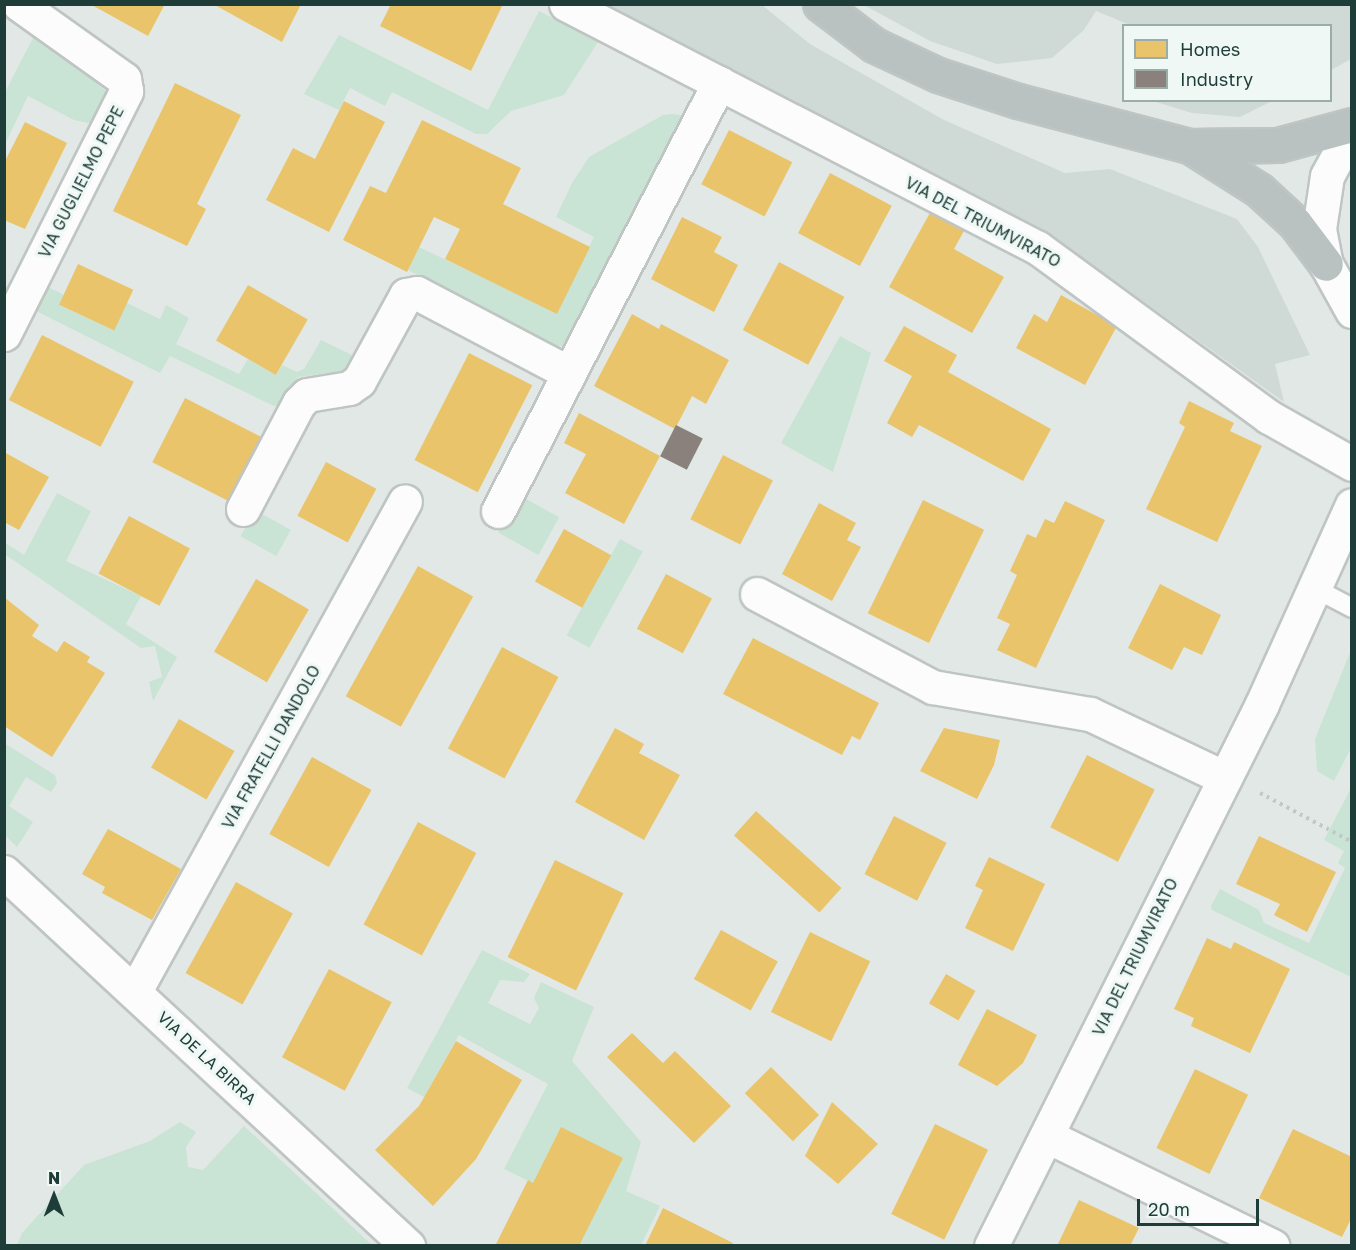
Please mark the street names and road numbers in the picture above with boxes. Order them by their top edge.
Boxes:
street label: VIA GUGLIELMO PEPE [34,103,128,261]
street label: VIA DEL TRIUMVIRATO [902,173,1064,271]
street label: VIA FRATELLI DANDOLO [218,662,324,832]
street label: VIA DEL TRIUMVIRATO [1088,875,1182,1039]
street label: VIA DE LA BIRRA [154,1007,260,1109]

